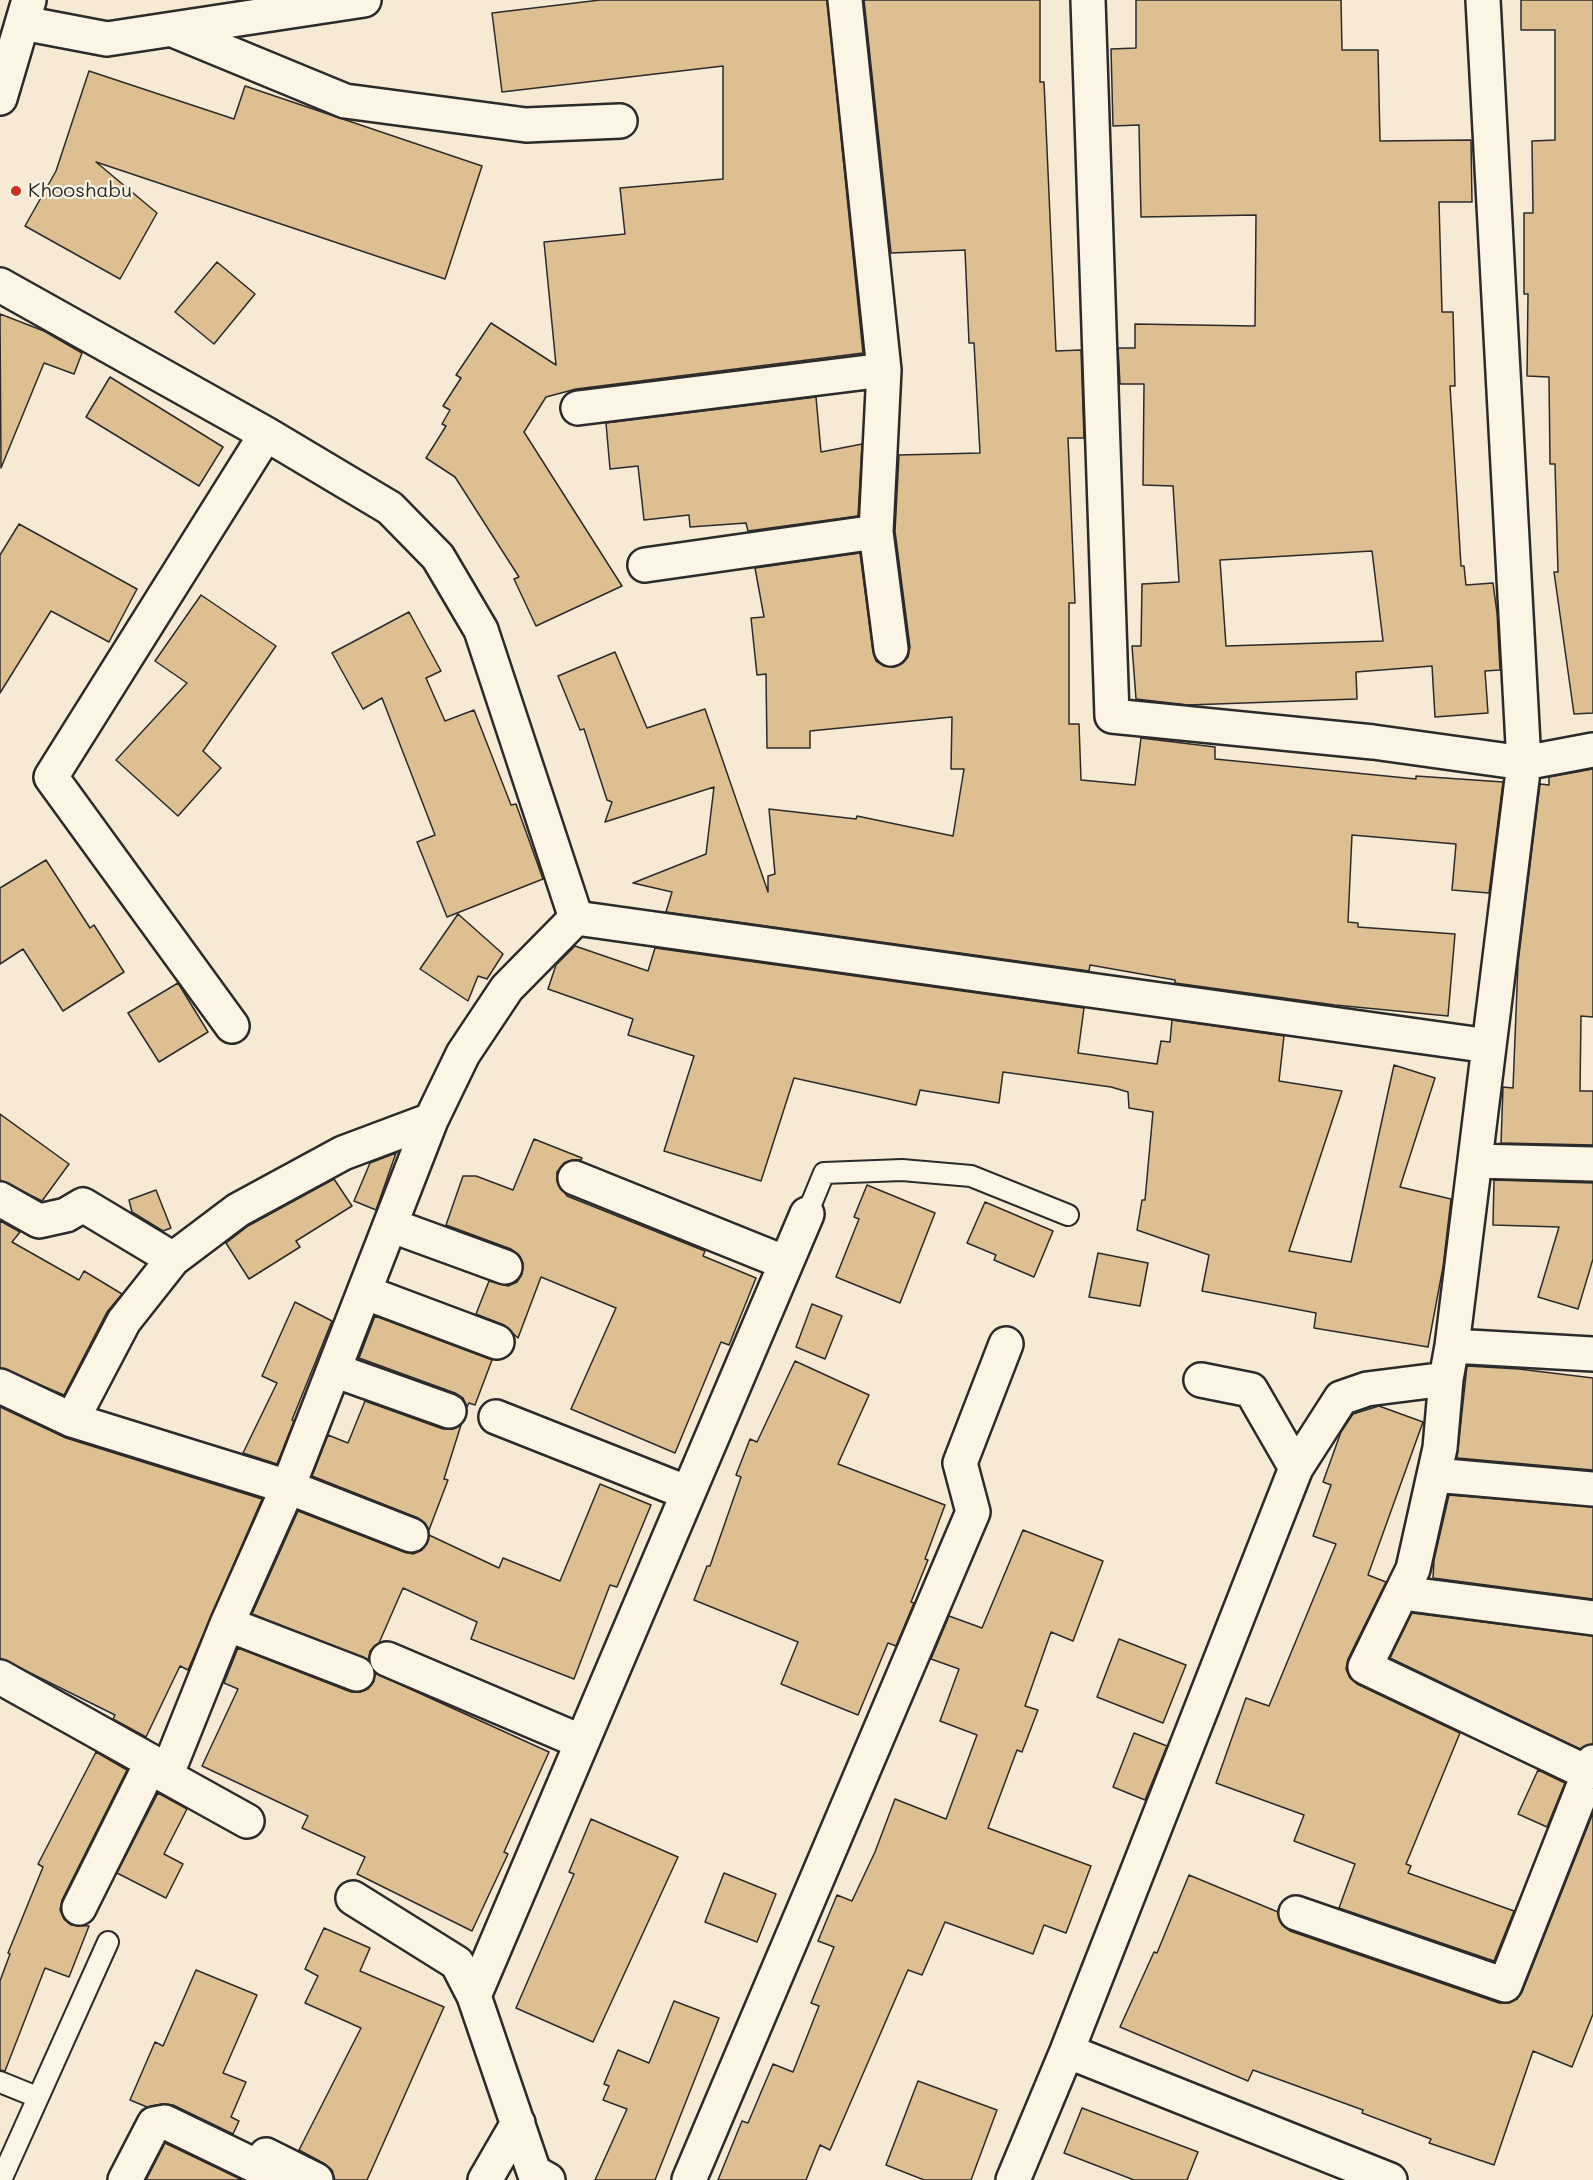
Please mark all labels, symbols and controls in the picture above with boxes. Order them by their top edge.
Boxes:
place label: Khooshabu [28,179,132,203]
marker: Khooshabu [9,184,23,198]

